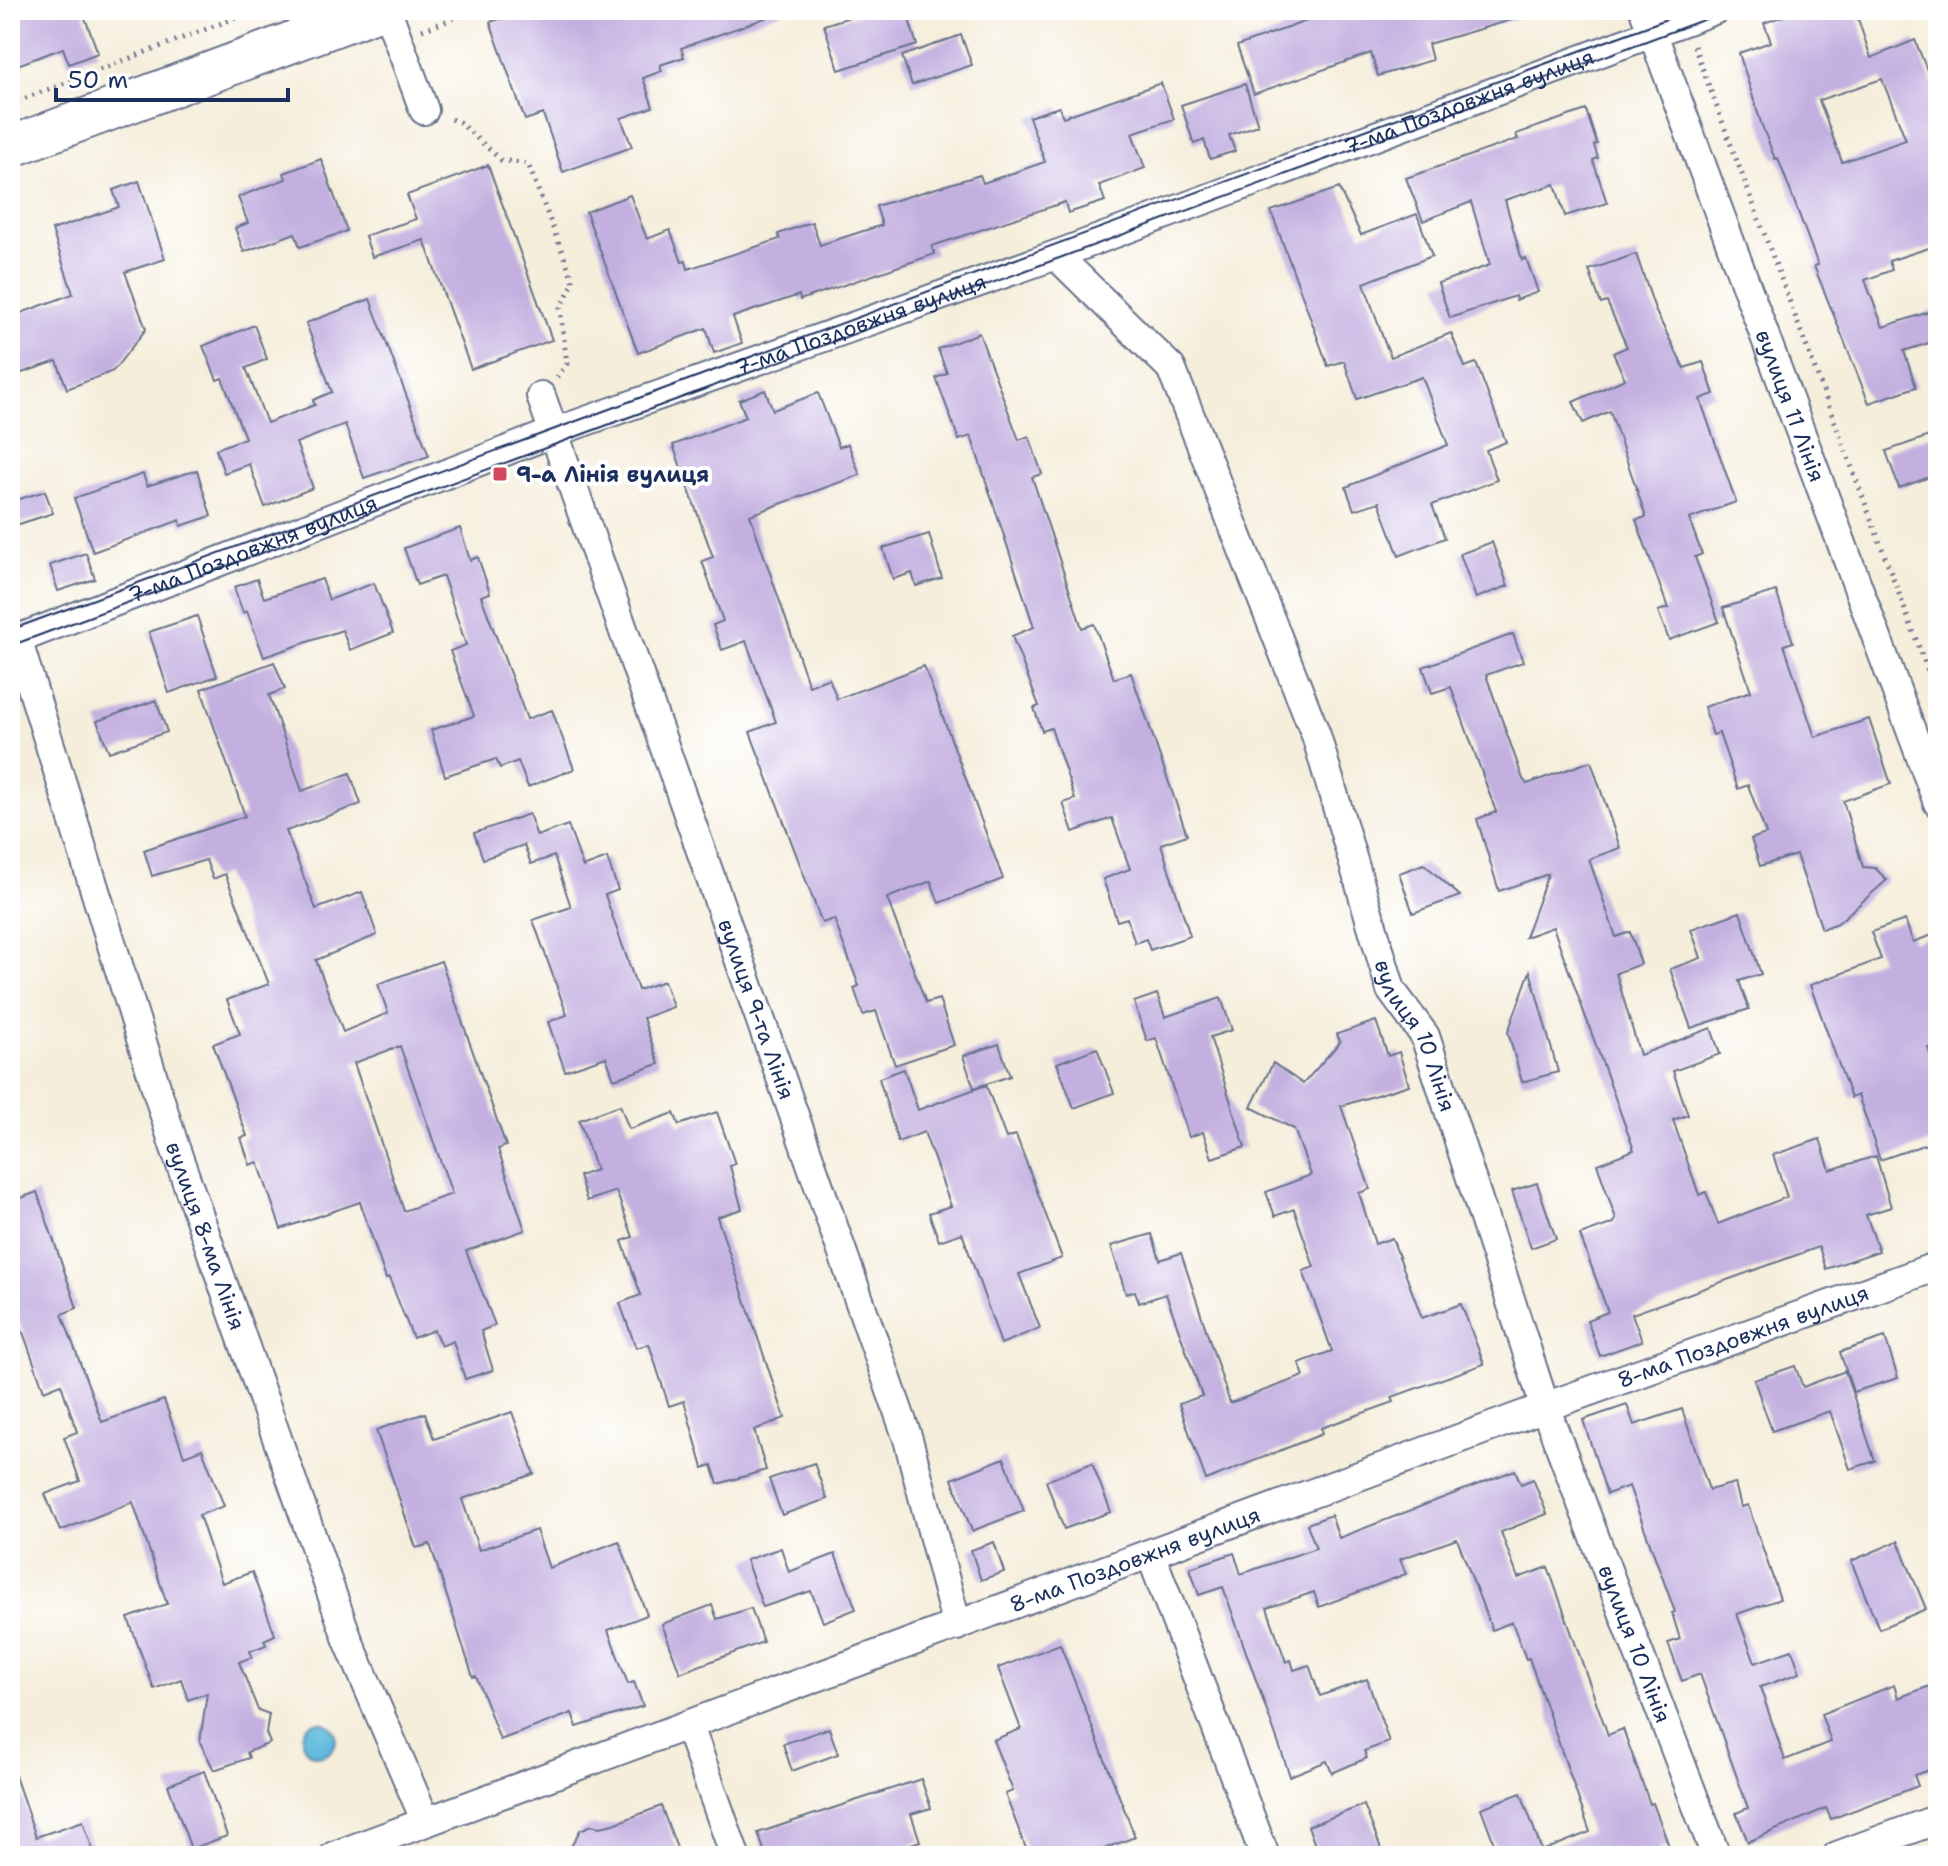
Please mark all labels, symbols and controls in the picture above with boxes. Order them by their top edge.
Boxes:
street label: 7-ма Поздовжня вулиця [1340,42,1598,161]
scale bar [56,52,288,102]
text: 50 m [68,64,128,96]
street label: 7-ма Поздовжня вулиця [731,266,990,382]
street label: вулиця 11 Лінія [1749,325,1832,486]
place label: 9-а Лінія вулиця [516,460,709,489]
marker: 9-а Лінія вулиця [491,465,509,483]
street label: 7-ма Поздовжня вулиця [124,487,381,610]
street label: вулиця 9-та Лінія [712,915,802,1103]
street label: вулиця 10 Лінія [1368,956,1463,1115]
street label: вулиця 8-ма Лінія [159,1138,252,1334]
street label: 8-ма Поздовжня вулиця [1613,1278,1873,1394]
street label: 8-ма Поздовжня вулиця [1005,1499,1264,1619]
street label: вулиця 10 Лінія [1592,1561,1678,1727]

